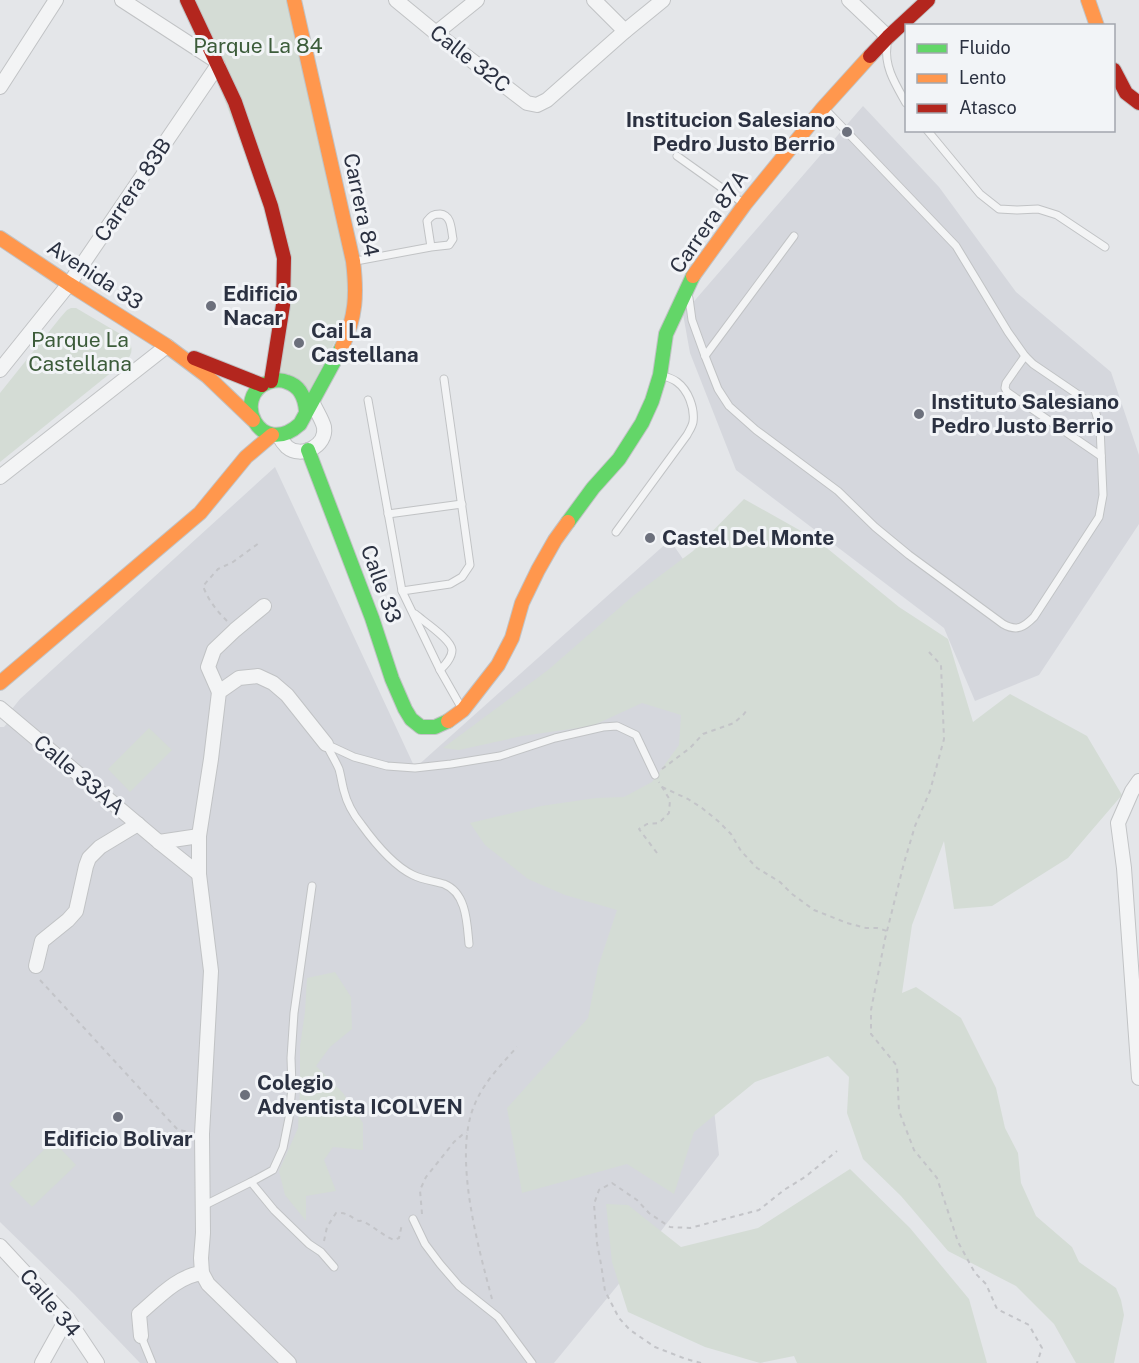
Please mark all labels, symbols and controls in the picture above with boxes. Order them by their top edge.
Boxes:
street label: Calle 32C [425,20,515,98]
legend [905,24,1115,132]
park label: Parque La 84 [193,33,323,58]
text: Fluido [959,37,1011,58]
text: Lento [959,67,1006,88]
text: Atasco [959,97,1017,118]
place label: Institucion Salesiano Pedro Justo Berrio [626,107,835,156]
marker: Institucion Salesiano Pedro Justo Berrio [840,125,854,139]
street label: Carrera 83B [89,133,176,246]
street label: Carrera 84 [338,151,385,259]
street label: Carrera 87A [664,166,753,278]
street label: Avenida 33 [43,234,148,315]
place label: Edificio Nacar [223,281,298,330]
marker: Edificio Nacar [204,299,218,313]
place label: Cai La Castellana [311,318,419,367]
park label: Parque La Castellana [28,327,132,376]
marker: Cai La Castellana [292,336,306,350]
place label: Instituto Salesiano Pedro Justo Berrio [931,389,1119,438]
marker: Instituto Salesiano Pedro Justo Berrio [912,407,926,421]
place label: Castel Del Monte [662,525,834,550]
marker: Castel Del Monte [643,531,657,545]
street label: Calle 33 [356,541,407,626]
street label: Calle 33AA [29,729,130,820]
place label: Colegio Adventista ICOLVEN [257,1070,463,1119]
marker: Colegio Adventista ICOLVEN [238,1088,252,1102]
marker: Edificio Bolivar [111,1110,125,1124]
place label: Edificio Bolivar [43,1126,193,1151]
street label: Calle 34 [15,1264,86,1342]

